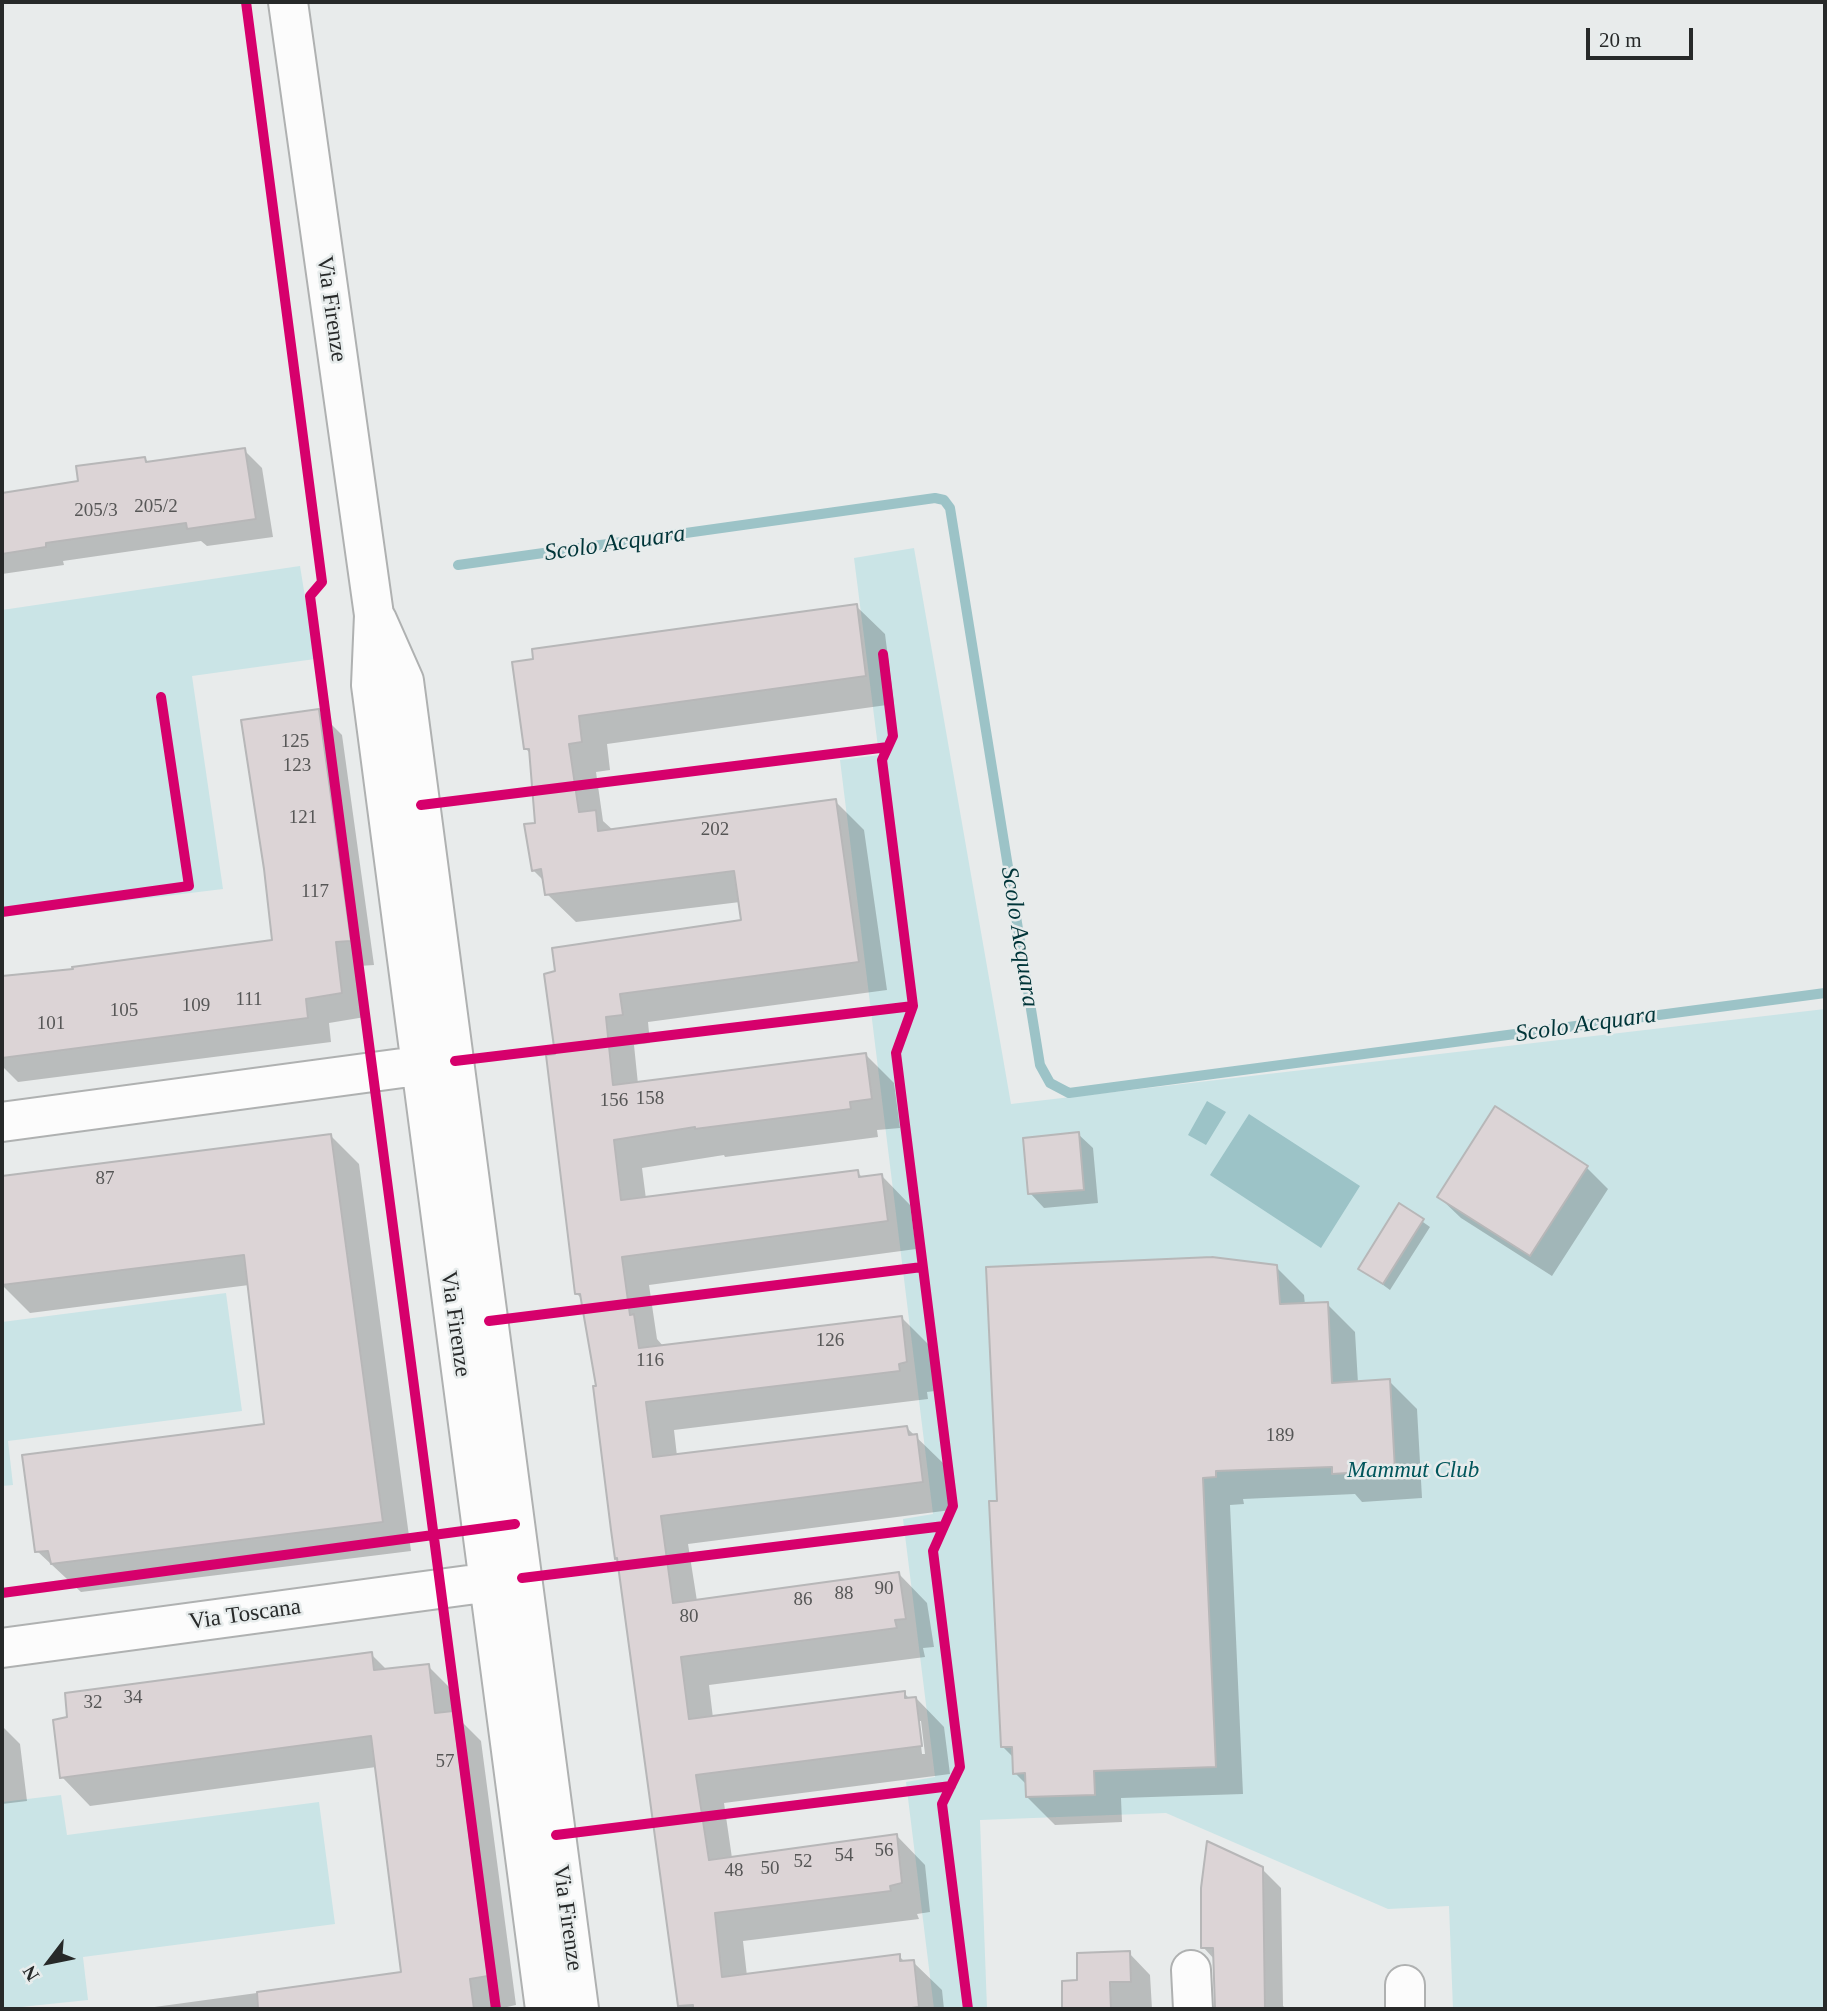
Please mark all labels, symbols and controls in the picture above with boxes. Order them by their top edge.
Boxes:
scale bar [1589,14,1696,58]
text: 20 m [1599,28,1642,52]
street label: Via Firenze [310,254,352,364]
house number: 205/2 [134,496,178,518]
house number: 205/3 [74,500,118,522]
water label: Scolo Acquara [543,520,687,568]
house number: 125 [281,731,309,753]
house number: 123 [283,755,311,777]
house number: 121 [289,807,317,829]
house number: 202 [701,819,729,841]
water label: Scolo Acquara [994,865,1044,1009]
house number: 117 [301,881,329,903]
house number: 111 [235,989,263,1011]
house number: 109 [182,995,210,1017]
house number: 105 [110,1000,138,1022]
water label: Scolo Acquara [1514,1001,1658,1049]
house number: 101 [37,1013,65,1035]
house number: 158 [636,1088,664,1110]
house number: 156 [600,1090,628,1112]
house number: 87 [96,1168,114,1190]
street label: Via Firenze [434,1269,476,1379]
house number: 126 [816,1330,844,1352]
house number: 116 [636,1350,664,1372]
house number: 189 [1266,1425,1294,1447]
park label: Mammut Club [1347,1457,1479,1485]
house number: 90 [874,1578,894,1600]
house number: 88 [834,1583,854,1605]
house number: 86 [793,1589,812,1611]
street label: Via Toscana [187,1593,303,1637]
house number: 80 [680,1606,698,1628]
house number: 34 [124,1687,142,1709]
house number: 32 [84,1692,103,1714]
house number: 57 [436,1751,454,1773]
house number: 56 [874,1840,894,1862]
house number: 54 [834,1845,854,1867]
house number: 52 [793,1851,812,1873]
house number: 50 [760,1858,780,1880]
house number: 48 [724,1860,744,1882]
street label: Via Firenze [546,1863,588,1973]
north arrow [14,1927,84,1997]
text: N [18,1962,43,1985]

